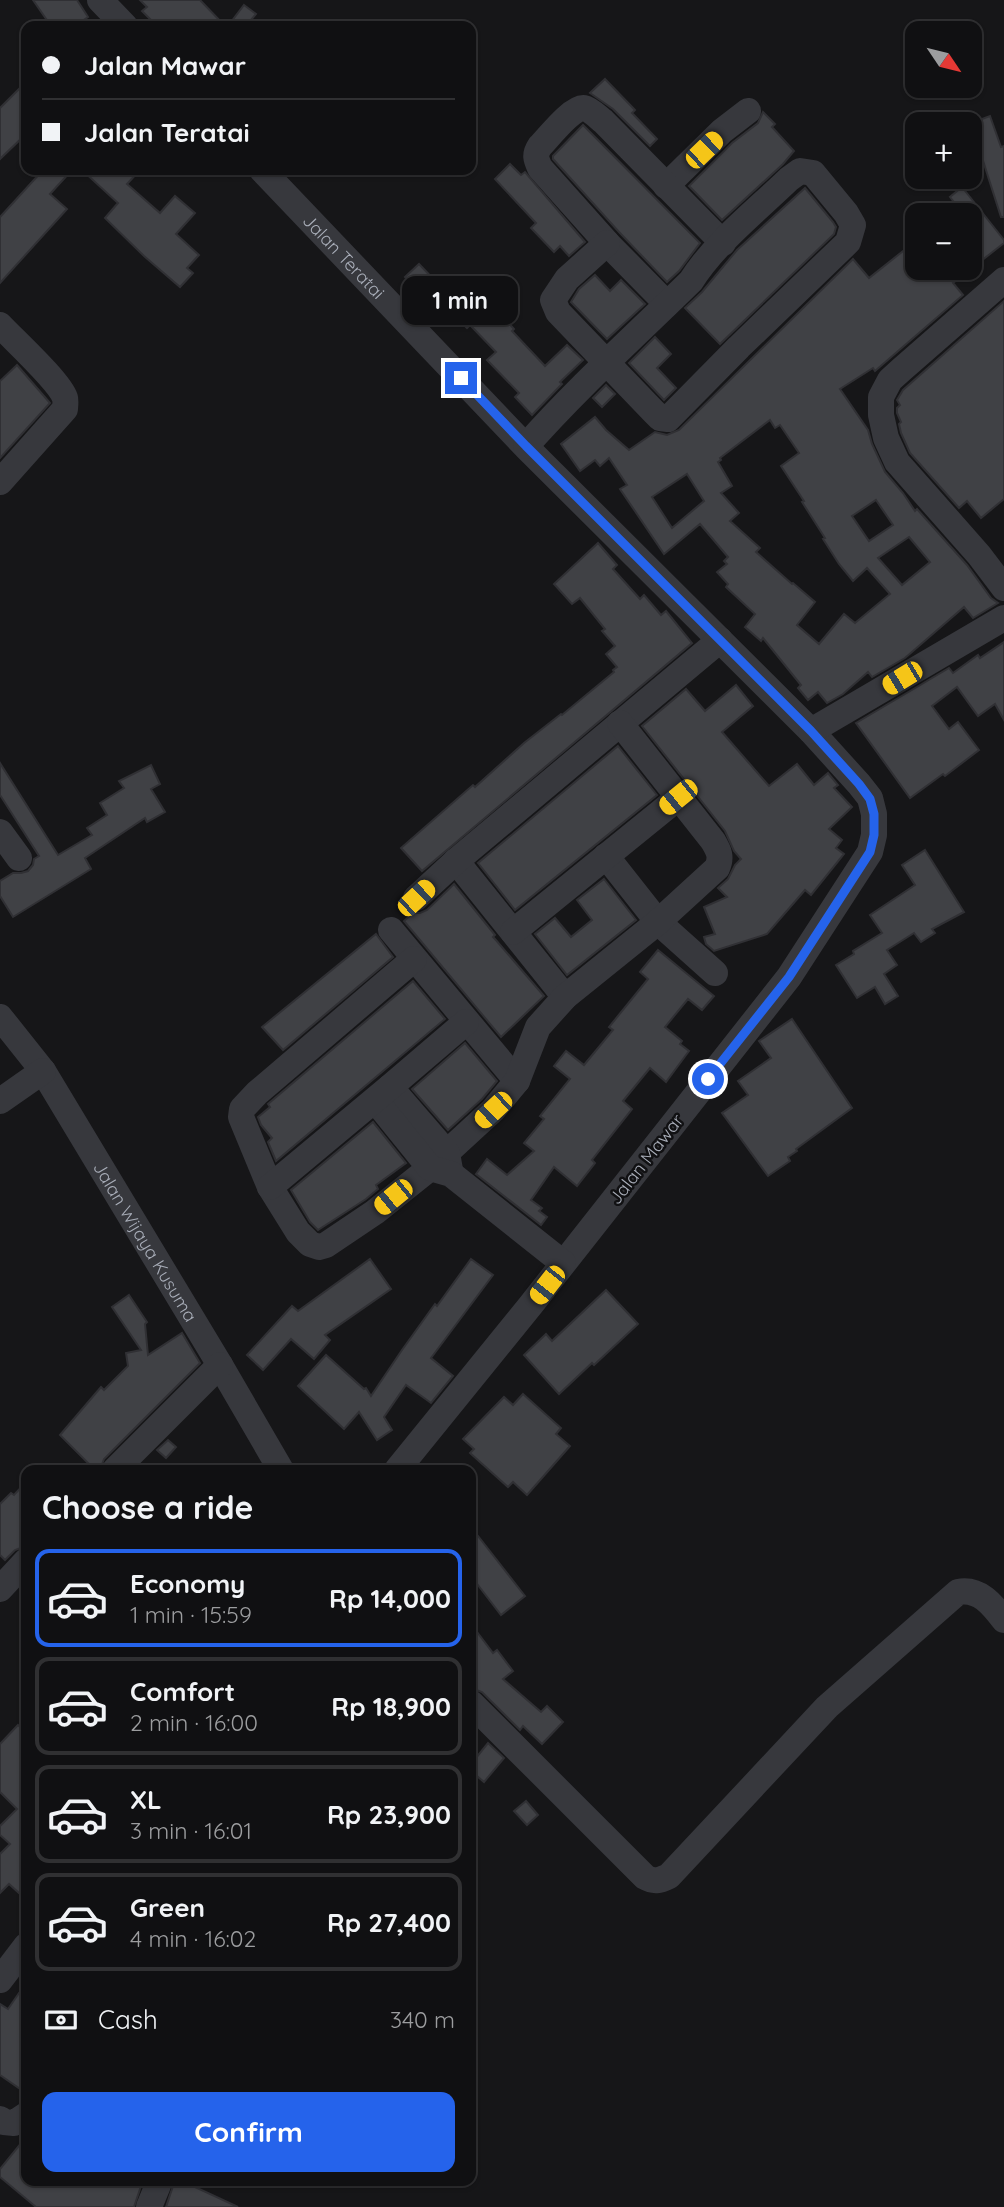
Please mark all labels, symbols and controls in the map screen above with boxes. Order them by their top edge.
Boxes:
north arrow [905,21,982,98]
map controls [905,21,982,280]
text: Jalan Mawar [84,49,246,82]
button: + [905,112,982,189]
text: Jalan Teratai [84,116,250,149]
car [682,128,727,172]
button: − [905,203,982,280]
street label: Jalan Teratai [298,209,390,304]
callout: 1 min [403,276,519,326]
text: 1 min [432,286,488,315]
route end [445,362,477,394]
car [879,658,926,698]
car [656,776,701,818]
car [394,876,439,920]
route start [692,1063,724,1095]
car [471,1088,516,1132]
street label: Jalan Mawar [603,1109,689,1209]
street label: Jalan Wijaya Kusuma [89,1157,203,1326]
car [371,1176,416,1218]
car [526,1262,569,1308]
text: Choose a ride [42,1487,254,1527]
icon: car [46,1567,109,1630]
text: Economy [130,1567,245,1600]
text: Rp 14,000 [329,1582,451,1615]
text: 1 min · 15:59 [130,1600,252,1629]
icon: car [46,1675,109,1738]
text: Comfort [130,1675,235,1708]
text: Rp 18,900 [331,1690,451,1723]
text: 2 min · 16:00 [130,1708,258,1737]
icon: car [46,1783,109,1846]
text: XL [130,1783,162,1816]
text: Rp 23,900 [327,1798,451,1831]
text: 3 min · 16:01 [130,1816,252,1845]
icon: car [46,1891,109,1954]
text: Green [130,1891,205,1924]
text: Rp 27,400 [327,1906,451,1939]
text: 4 min · 16:02 [130,1924,256,1953]
icon: cash [42,2001,80,2039]
text: Cash [98,2003,158,2036]
text: 340 m [390,2005,455,2034]
button: Confirm [42,2092,455,2172]

